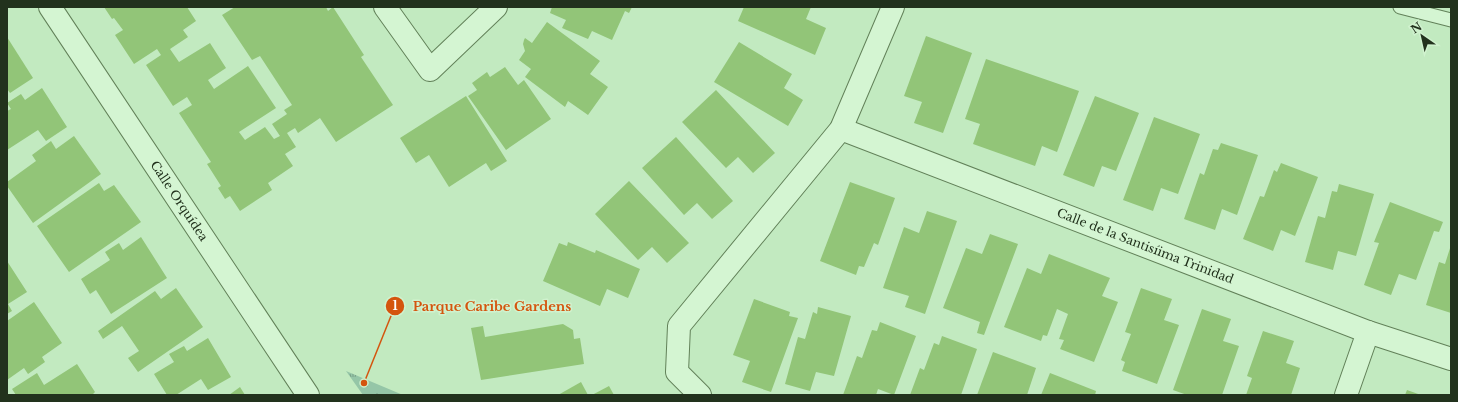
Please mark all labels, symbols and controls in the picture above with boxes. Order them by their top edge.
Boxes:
north arrow [1402,16,1442,56]
text: N [1408,19,1425,36]
street label: Calle Orquídea [147,158,212,244]
street label: Calle de la Santisíima Trinidad [1055,205,1236,287]
callout: Parque Caribe Gardens [385,294,580,319]
text: 1 [392,298,398,313]
text: Parque Caribe Gardens [413,298,571,315]

